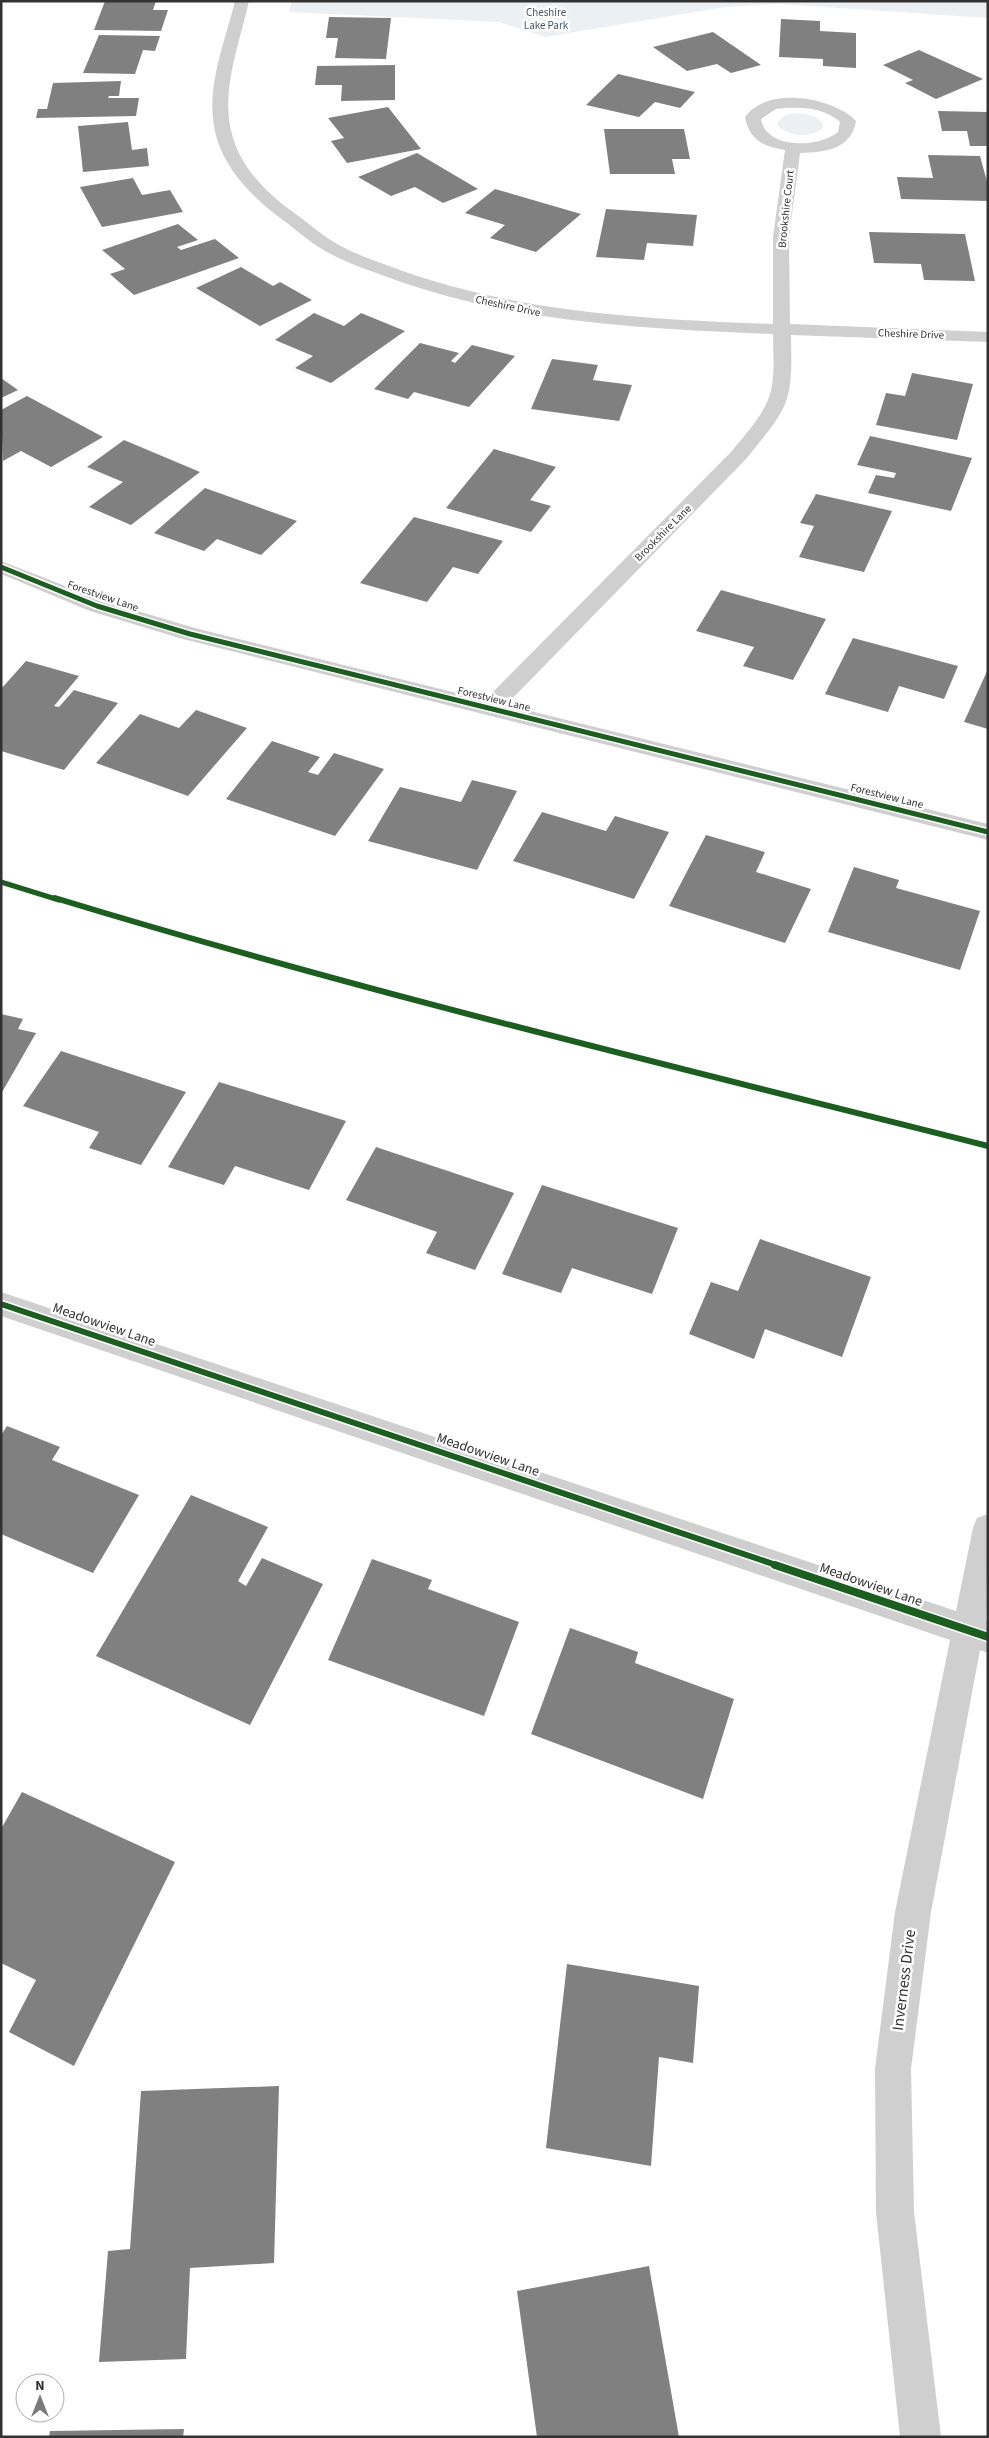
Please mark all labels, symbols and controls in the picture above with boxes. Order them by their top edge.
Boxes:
park label: Cheshire Lake Park [524,5,569,33]
street label: Brookshire Court [774,169,798,249]
street label: Cheshire Drive [474,292,542,320]
street label: Cheshire Drive [878,325,945,343]
street label: Brookshire Lane [631,501,695,565]
street label: Forestview Lane [65,577,141,615]
street label: Forestview Lane [456,683,532,715]
street label: Forestview Lane [849,780,925,812]
street label: Meadowview Lane [50,1298,158,1352]
street label: Meadowview Lane [434,1428,542,1482]
street label: Meadowview Lane [817,1558,925,1612]
street label: Inverness Drive [887,1928,921,2032]
north arrow [15,2373,65,2423]
text: N [35,2376,45,2396]

